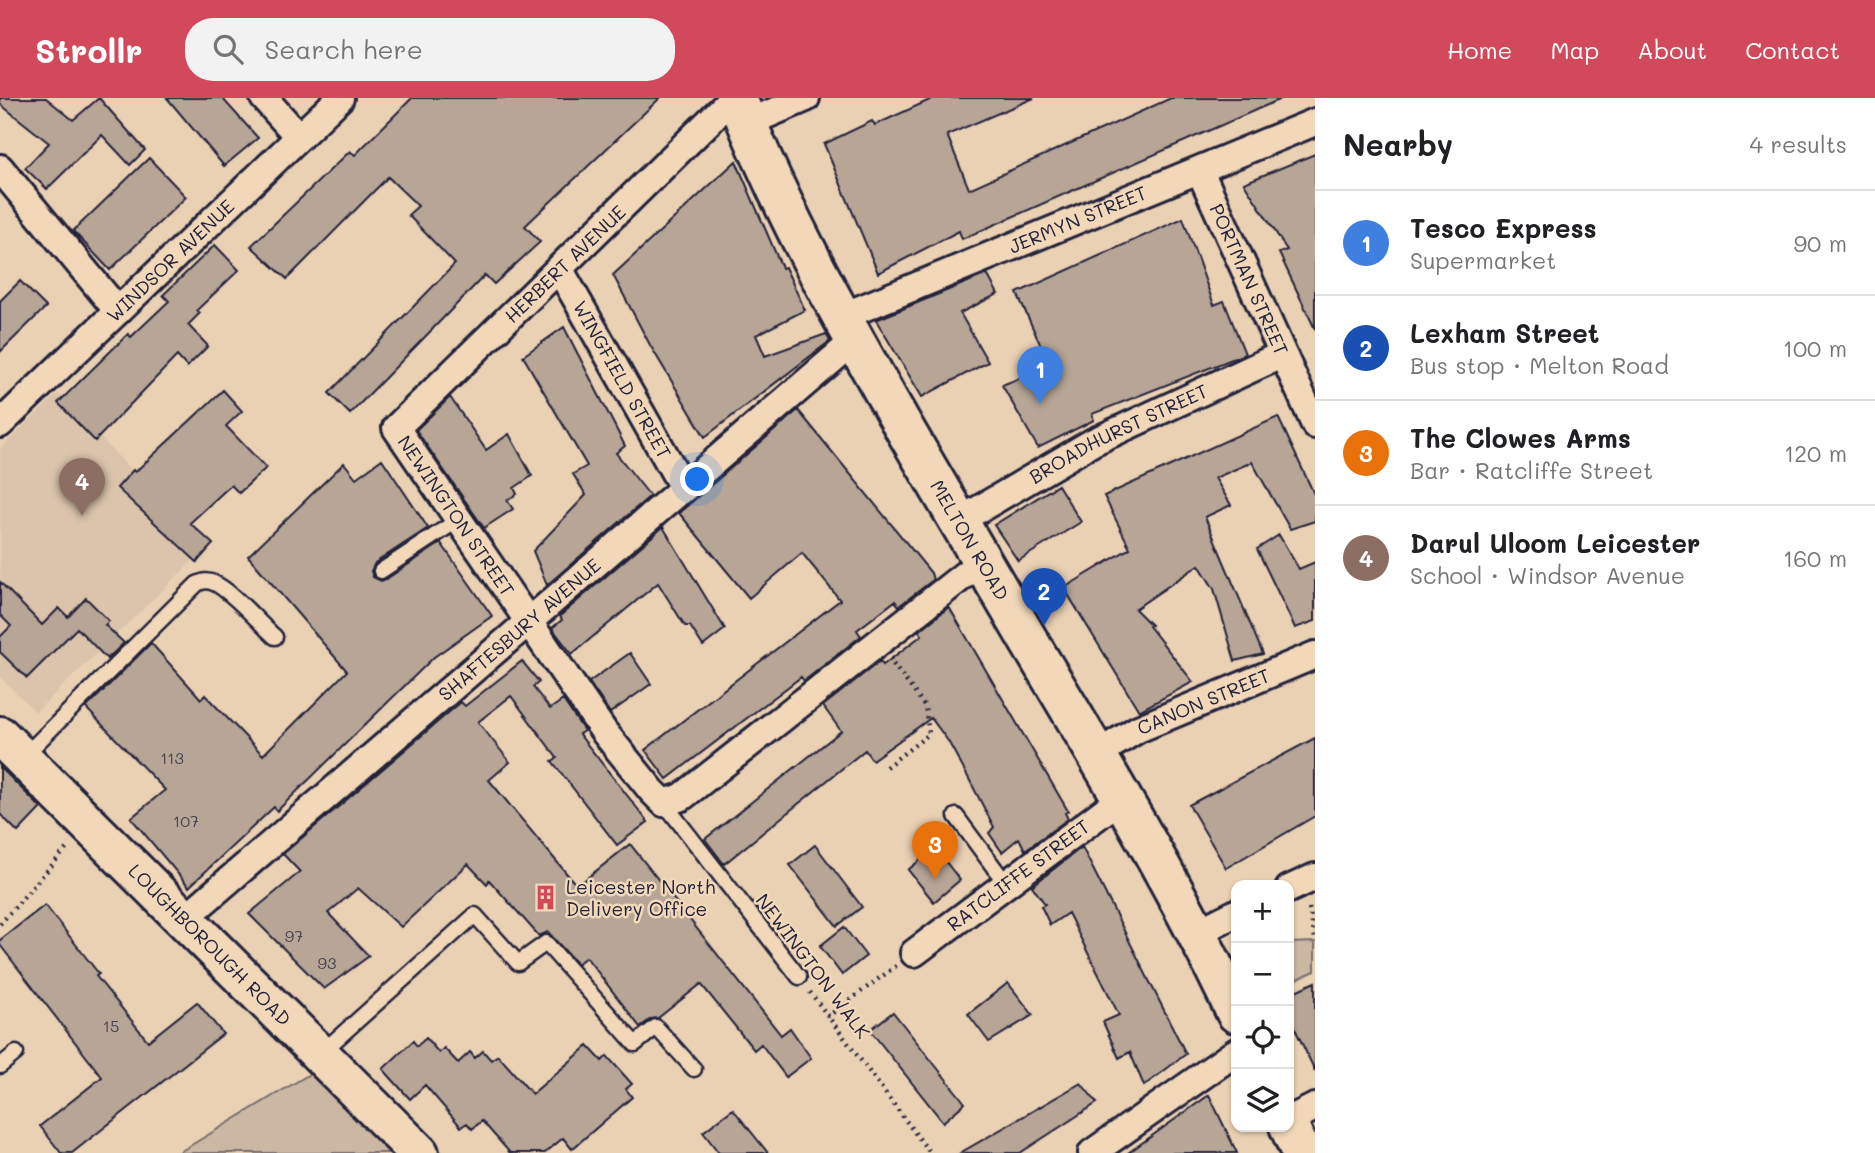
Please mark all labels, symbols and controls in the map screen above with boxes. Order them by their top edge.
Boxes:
search box [185,18,675,81]
text: Strollr [35,28,143,71]
icon: search [209,30,247,68]
text: Search here [265,32,423,66]
text: Home [1447,34,1512,65]
text: Map [1550,34,1599,65]
text: About [1637,34,1707,65]
text: Contact [1745,34,1840,65]
text: Nearby [1343,124,1453,164]
text: 4 results [1750,129,1847,159]
street label: JERMYN STREET [1005,180,1150,259]
street label: WINDSOR AVENUE [101,193,239,327]
street label: HERBERT AVENUE [499,199,631,328]
street label: PORTMAN STREET [1204,199,1295,359]
text: Tesco Express [1410,211,1597,245]
text: 1 [1361,228,1371,258]
text: 90 m [1794,228,1847,258]
text: Supermarket [1410,245,1556,275]
street label: WINGFIELD STREET [568,296,677,463]
text: Lexham Street [1410,316,1599,350]
text: 2 [1360,333,1372,363]
text: 100 m [1783,333,1847,363]
pin: 1 [1017,346,1063,404]
text: Bus stop · Melton Road [1410,350,1669,380]
street label: BROADHURST STREET [1024,378,1211,489]
text: The Clowes Arms [1410,421,1631,455]
street label: NEWINGTON STREET [393,430,520,601]
text: 3 [1359,438,1373,468]
text: 120 m [1784,438,1847,468]
text: Bar · Ratcliffe Street [1410,455,1653,485]
pin: 4 [59,458,105,516]
your location [680,462,714,496]
street label: MELTON ROAD [925,475,1015,604]
text: Darul Uloom Leicester [1410,526,1700,560]
text: 4 [1359,543,1373,573]
text: 160 m [1783,543,1847,573]
street label: SHAFTESBURY AVENUE [433,552,606,706]
text: School · Windsor Avenue [1410,560,1685,590]
pin: 2 [1021,568,1067,626]
street label: CANON STREET [1133,662,1274,740]
house number: 113 [160,747,184,768]
house number: 107 [173,810,199,831]
street label: RATCLIFFE STREET [942,813,1094,936]
pin: 3 [912,821,958,879]
street label: LOUGHBOROUGH ROAD [124,858,297,1031]
place label: Leicester North Delivery Office [566,874,715,921]
map controls [1231,880,1294,1132]
button: + [1231,880,1294,943]
building icon: Leicester North Delivery Office [532,884,560,912]
street label: NEWINGTON WALK [751,888,876,1044]
house number: 97 [285,925,303,946]
button: − [1231,943,1294,1006]
house number: 93 [318,952,336,973]
button: locate [1231,1006,1294,1069]
house number: 15 [103,1015,119,1036]
button: layers [1231,1069,1294,1132]

